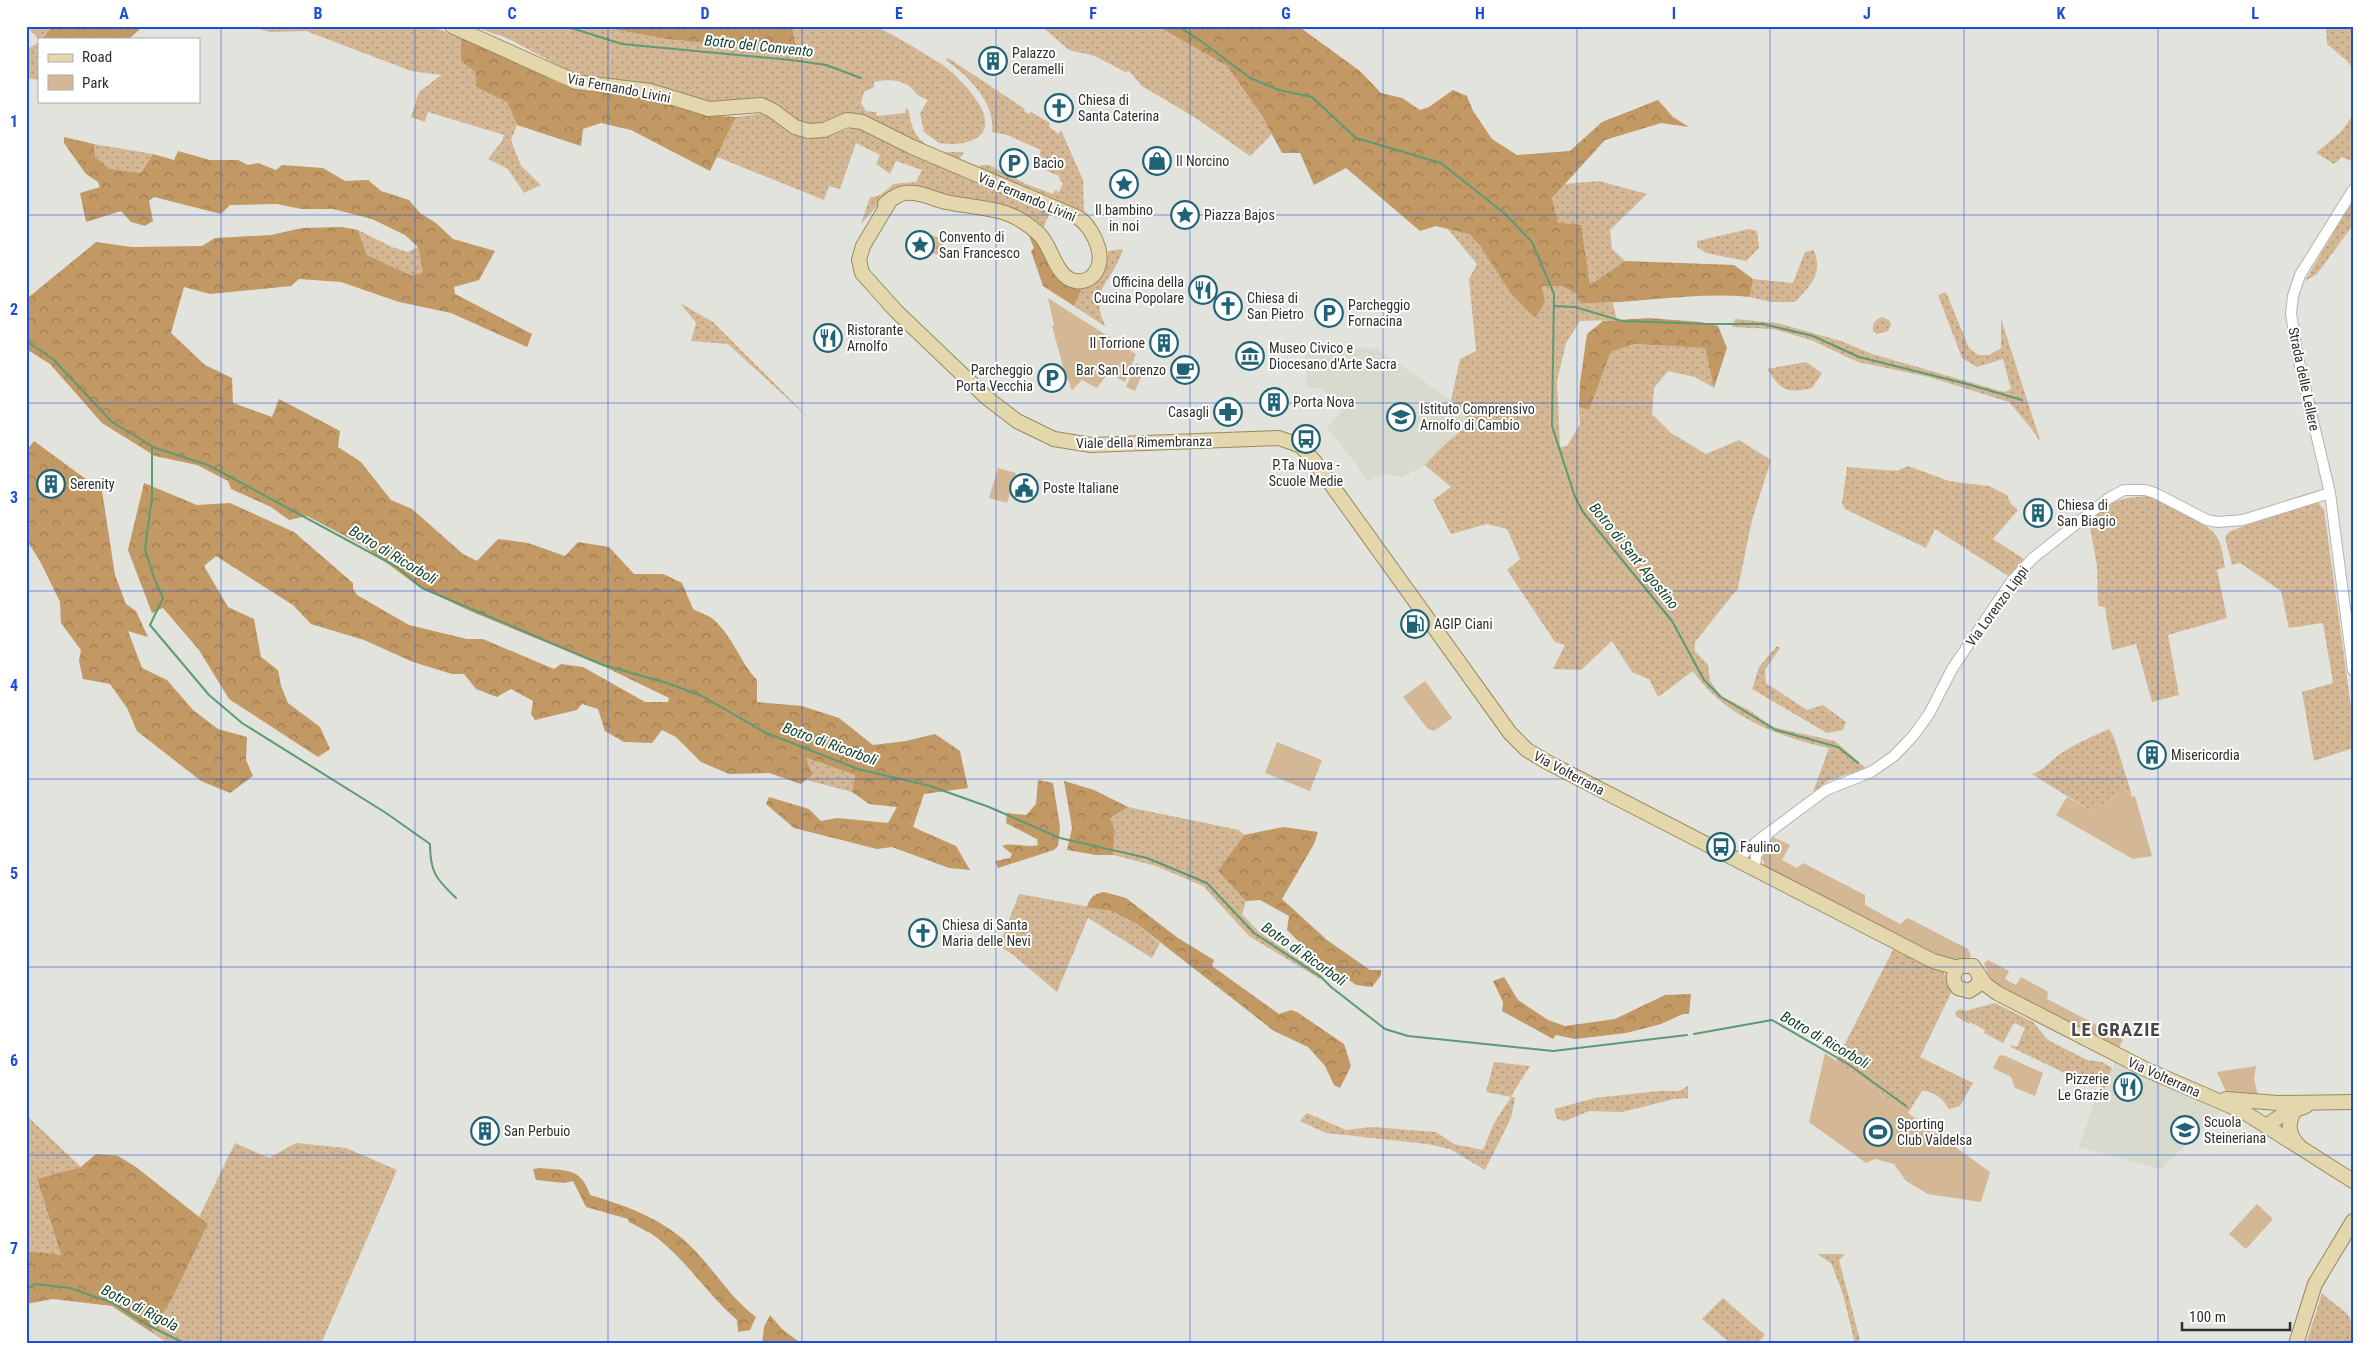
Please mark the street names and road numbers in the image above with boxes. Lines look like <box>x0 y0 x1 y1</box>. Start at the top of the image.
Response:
street label: Via Fernando Livini <box>566 70 672 106</box>
street label: Via Fernando Livini <box>976 169 1078 225</box>
street label: Strada delle Lellere <box>2285 326 2323 433</box>
street label: Viale della Rimembranza <box>1076 433 1212 451</box>
street label: Via Lorenzo Lippi <box>1963 563 2031 649</box>
street label: Via Volterrana <box>1531 748 1607 798</box>
street label: Via Volterrana <box>2125 1054 2203 1100</box>

